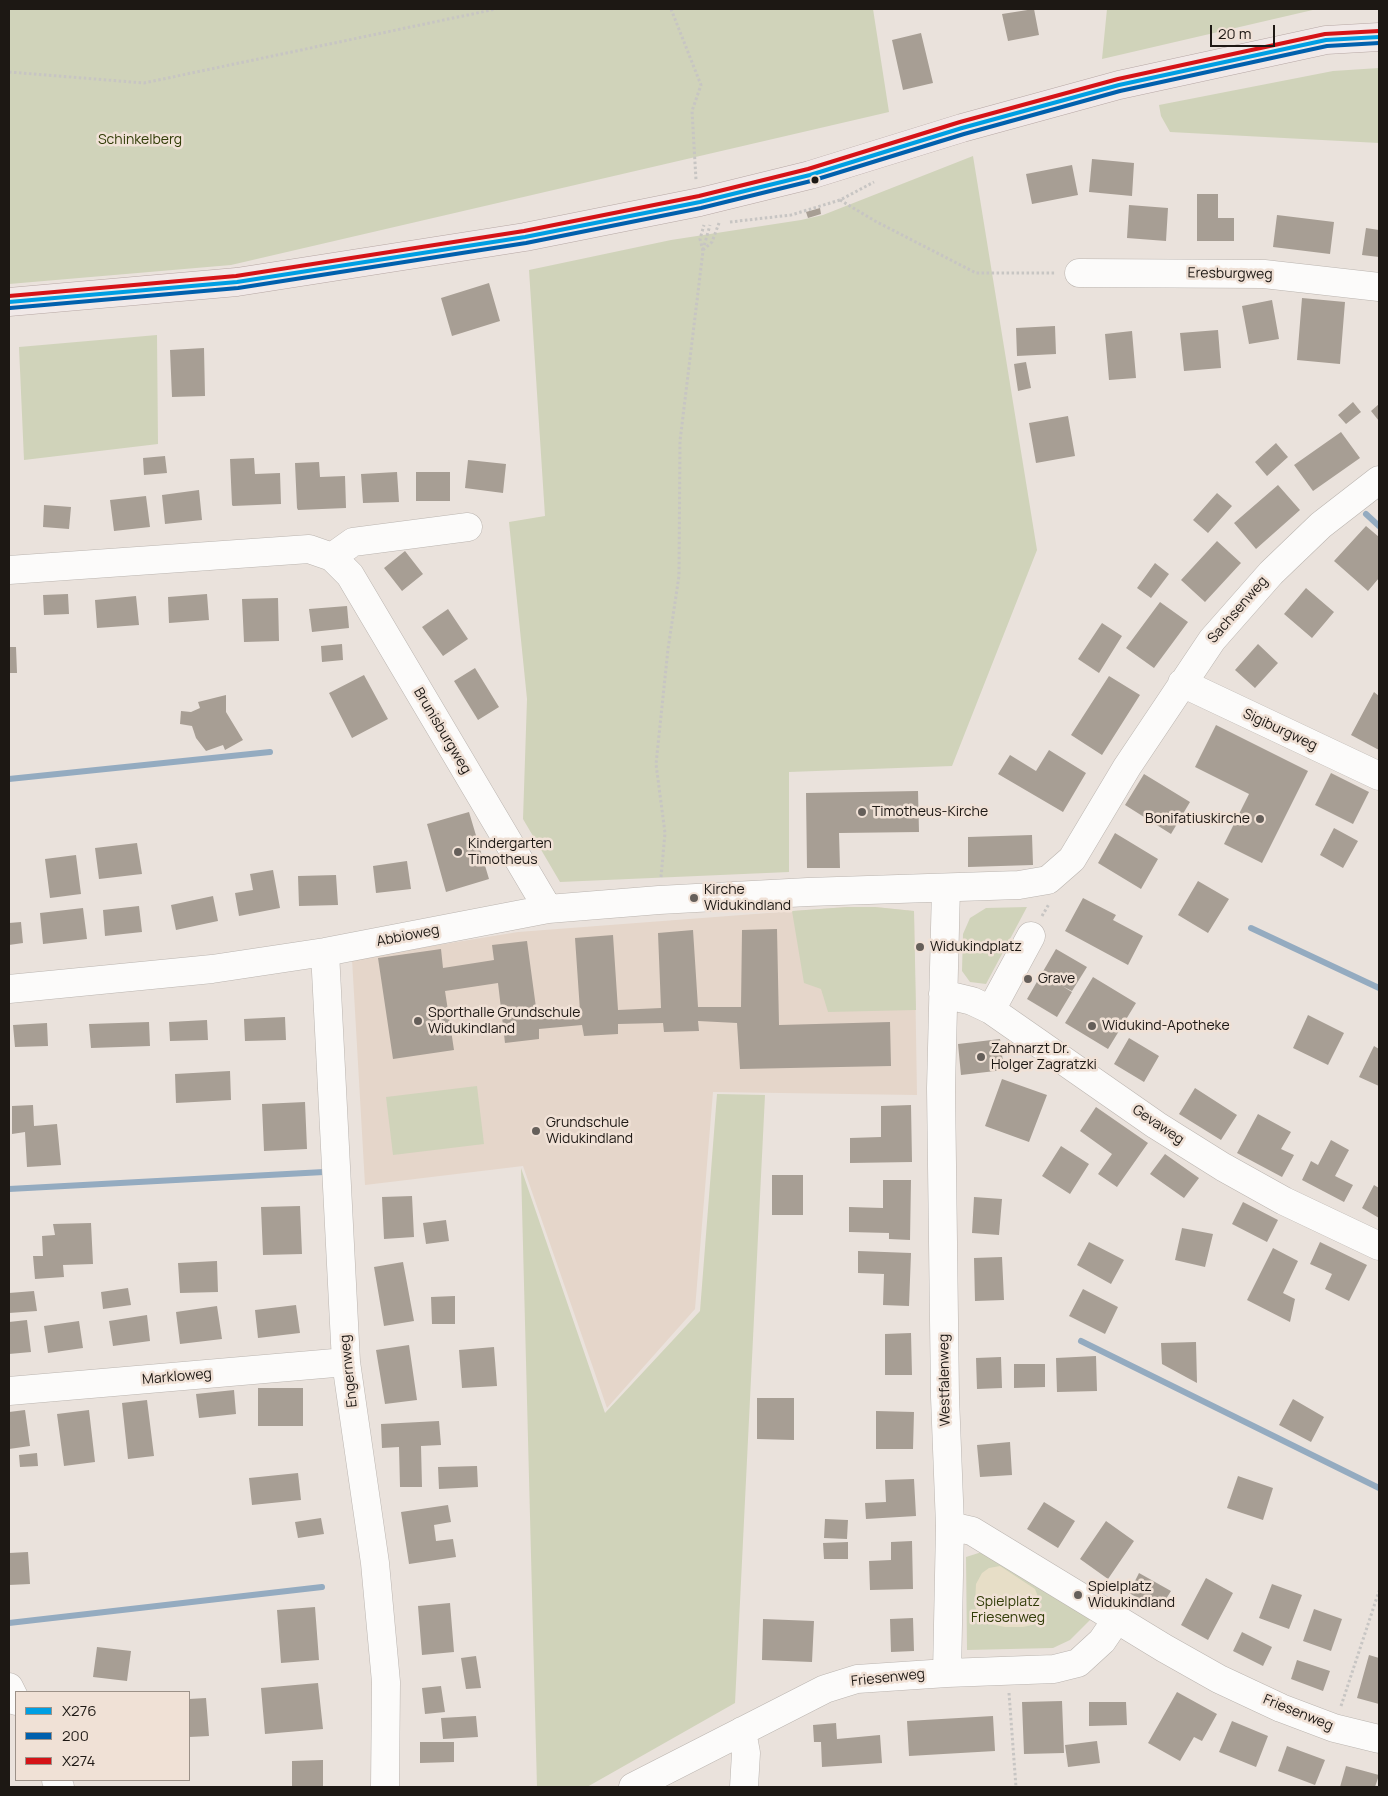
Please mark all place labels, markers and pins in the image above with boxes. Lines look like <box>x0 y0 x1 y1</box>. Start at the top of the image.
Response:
unlabelled marker <box>810 175 820 185</box>
place label: Timotheus-Kirche <box>872 804 988 820</box>
marker: Timotheus-Kirche <box>856 806 868 818</box>
place label: Bonifatiuskirche <box>1145 811 1250 827</box>
marker: Bonifatiuskirche <box>1254 813 1266 825</box>
place label: Kindergarten Timotheus <box>468 836 552 869</box>
marker: Kindergarten Timotheus <box>452 846 464 858</box>
place label: Kirche Widukindland <box>704 882 791 914</box>
marker: Kirche Widukindland <box>688 892 700 904</box>
place label: Widukindplatz <box>930 939 1022 955</box>
marker: Widukindplatz <box>914 941 926 953</box>
place label: Grave <box>1038 971 1075 987</box>
marker: Grave <box>1022 973 1034 985</box>
place label: Sporthalle Grundschule Widukindland <box>428 1005 580 1038</box>
marker: Sporthalle Grundschule Widukindland <box>412 1015 424 1027</box>
place label: Widukind-Apotheke <box>1102 1018 1230 1034</box>
marker: Widukind-Apotheke <box>1086 1020 1098 1032</box>
place label: Zahnarzt Dr. Holger Zagratzki <box>991 1041 1097 1074</box>
marker: Zahnarzt Dr. Holger Zagratzki <box>975 1051 987 1063</box>
place label: Grundschule Widukindland <box>546 1115 633 1148</box>
marker: Grundschule Widukindland <box>530 1125 542 1137</box>
place label: Spielplatz Widukindland <box>1088 1579 1175 1611</box>
marker: Spielplatz Widukindland <box>1072 1589 1084 1601</box>

